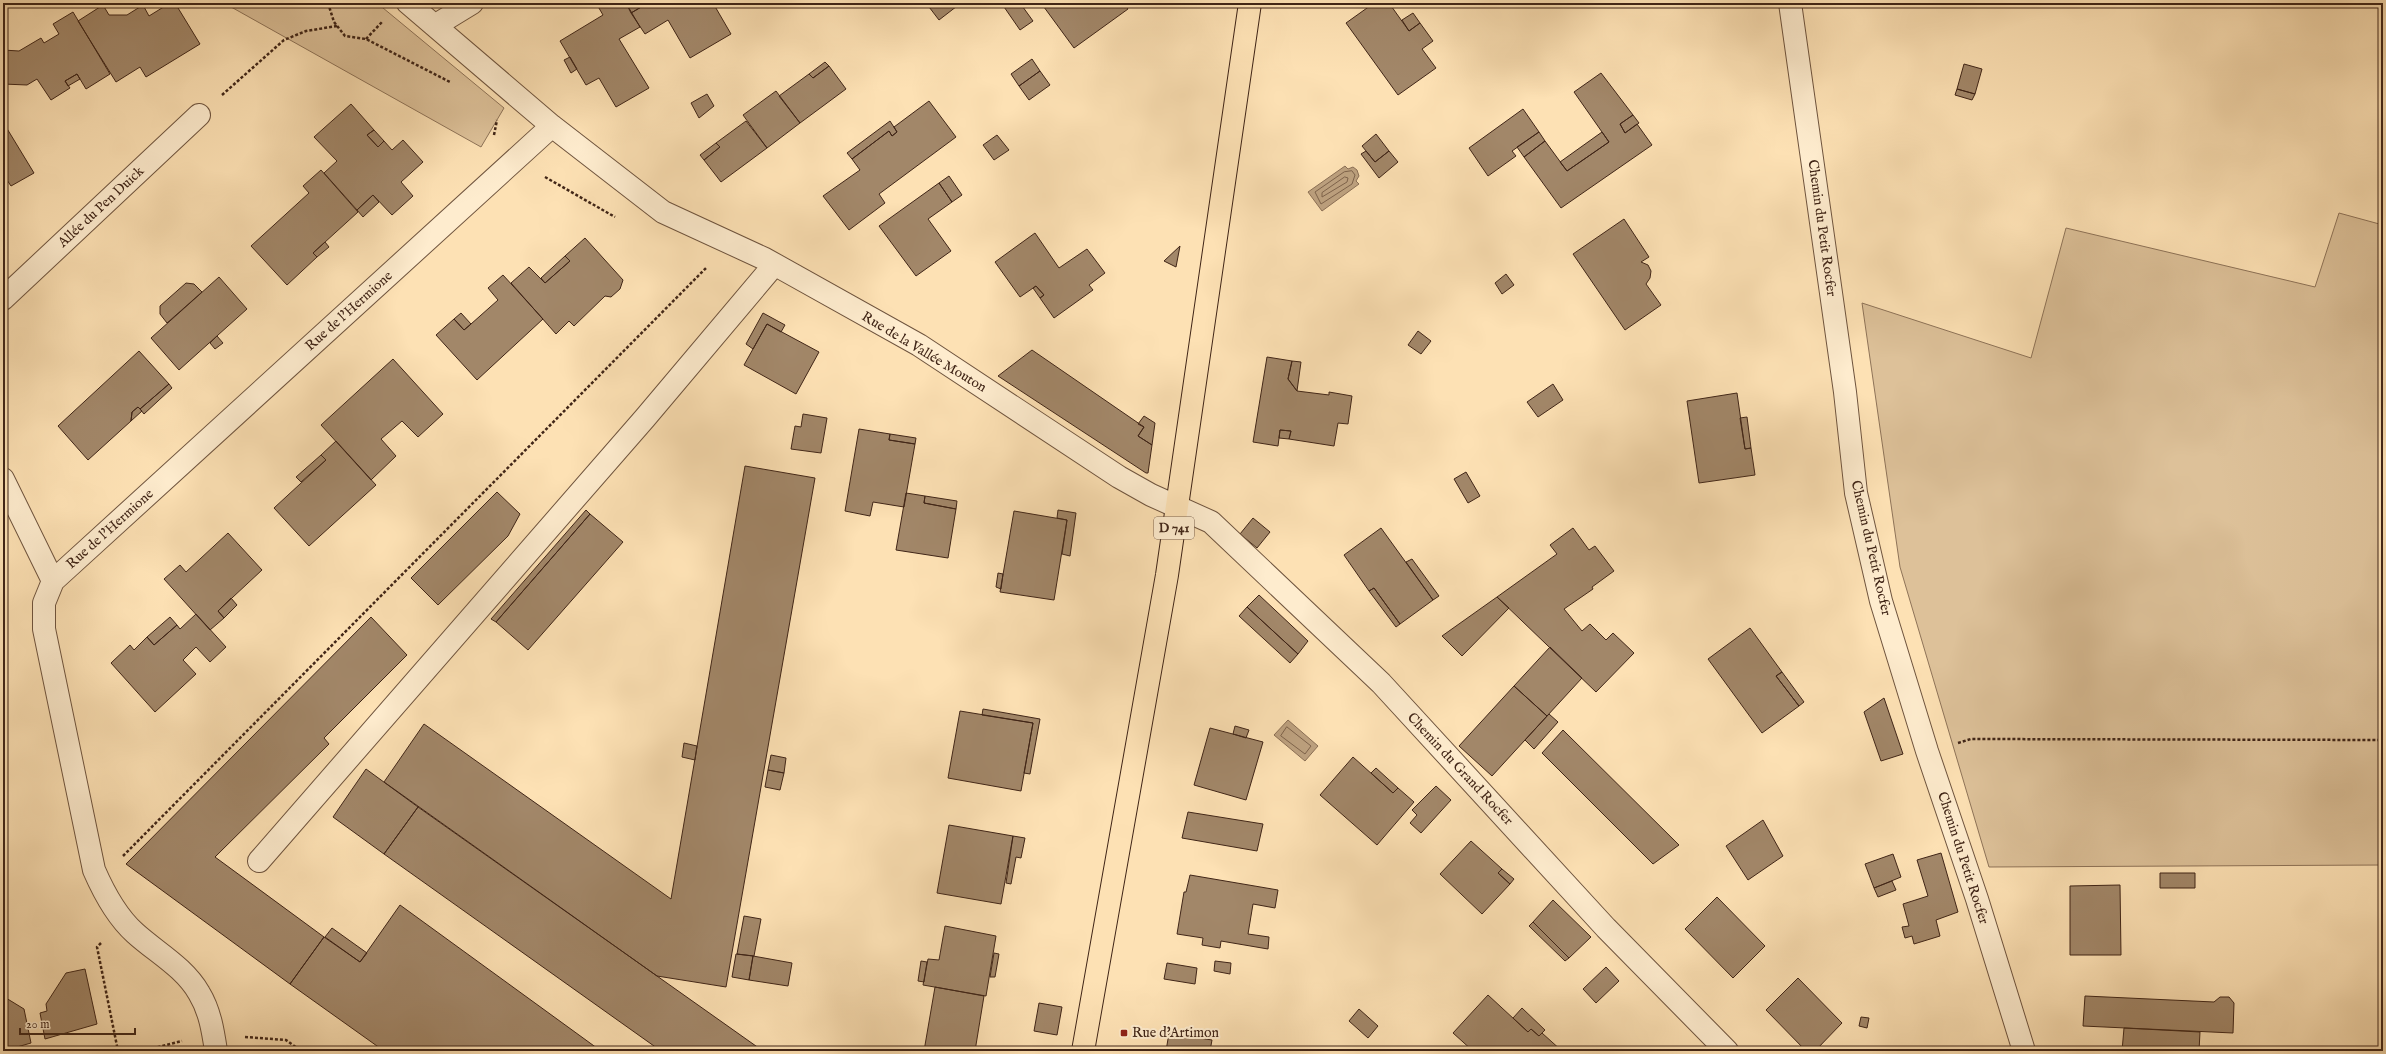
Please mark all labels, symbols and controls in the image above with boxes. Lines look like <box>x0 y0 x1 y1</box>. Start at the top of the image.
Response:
street label: Chemin du Petit Rocfer <box>1803 158 1841 298</box>
street label: Allée du Pen Duick <box>53 162 148 252</box>
street label: Rue de l'Hermione <box>302 267 397 355</box>
street label: Rue de la Vallée Mouton <box>858 308 990 397</box>
street label: Chemin du Petit Rocfer <box>1847 479 1895 617</box>
street label: Rue de l'Hermione <box>63 485 158 573</box>
road number: D 741 <box>1154 517 1194 539</box>
street label: Chemin du Grand Rocfer <box>1403 709 1517 829</box>
street label: Chemin du Petit Rocfer <box>1933 790 1993 926</box>
scale bar <box>20 1010 135 1036</box>
text: 20 m <box>26 1017 49 1032</box>
place label: Rue d'Artimon <box>1132 1024 1219 1042</box>
marker: Rue d'Artimon <box>1119 1028 1129 1038</box>

